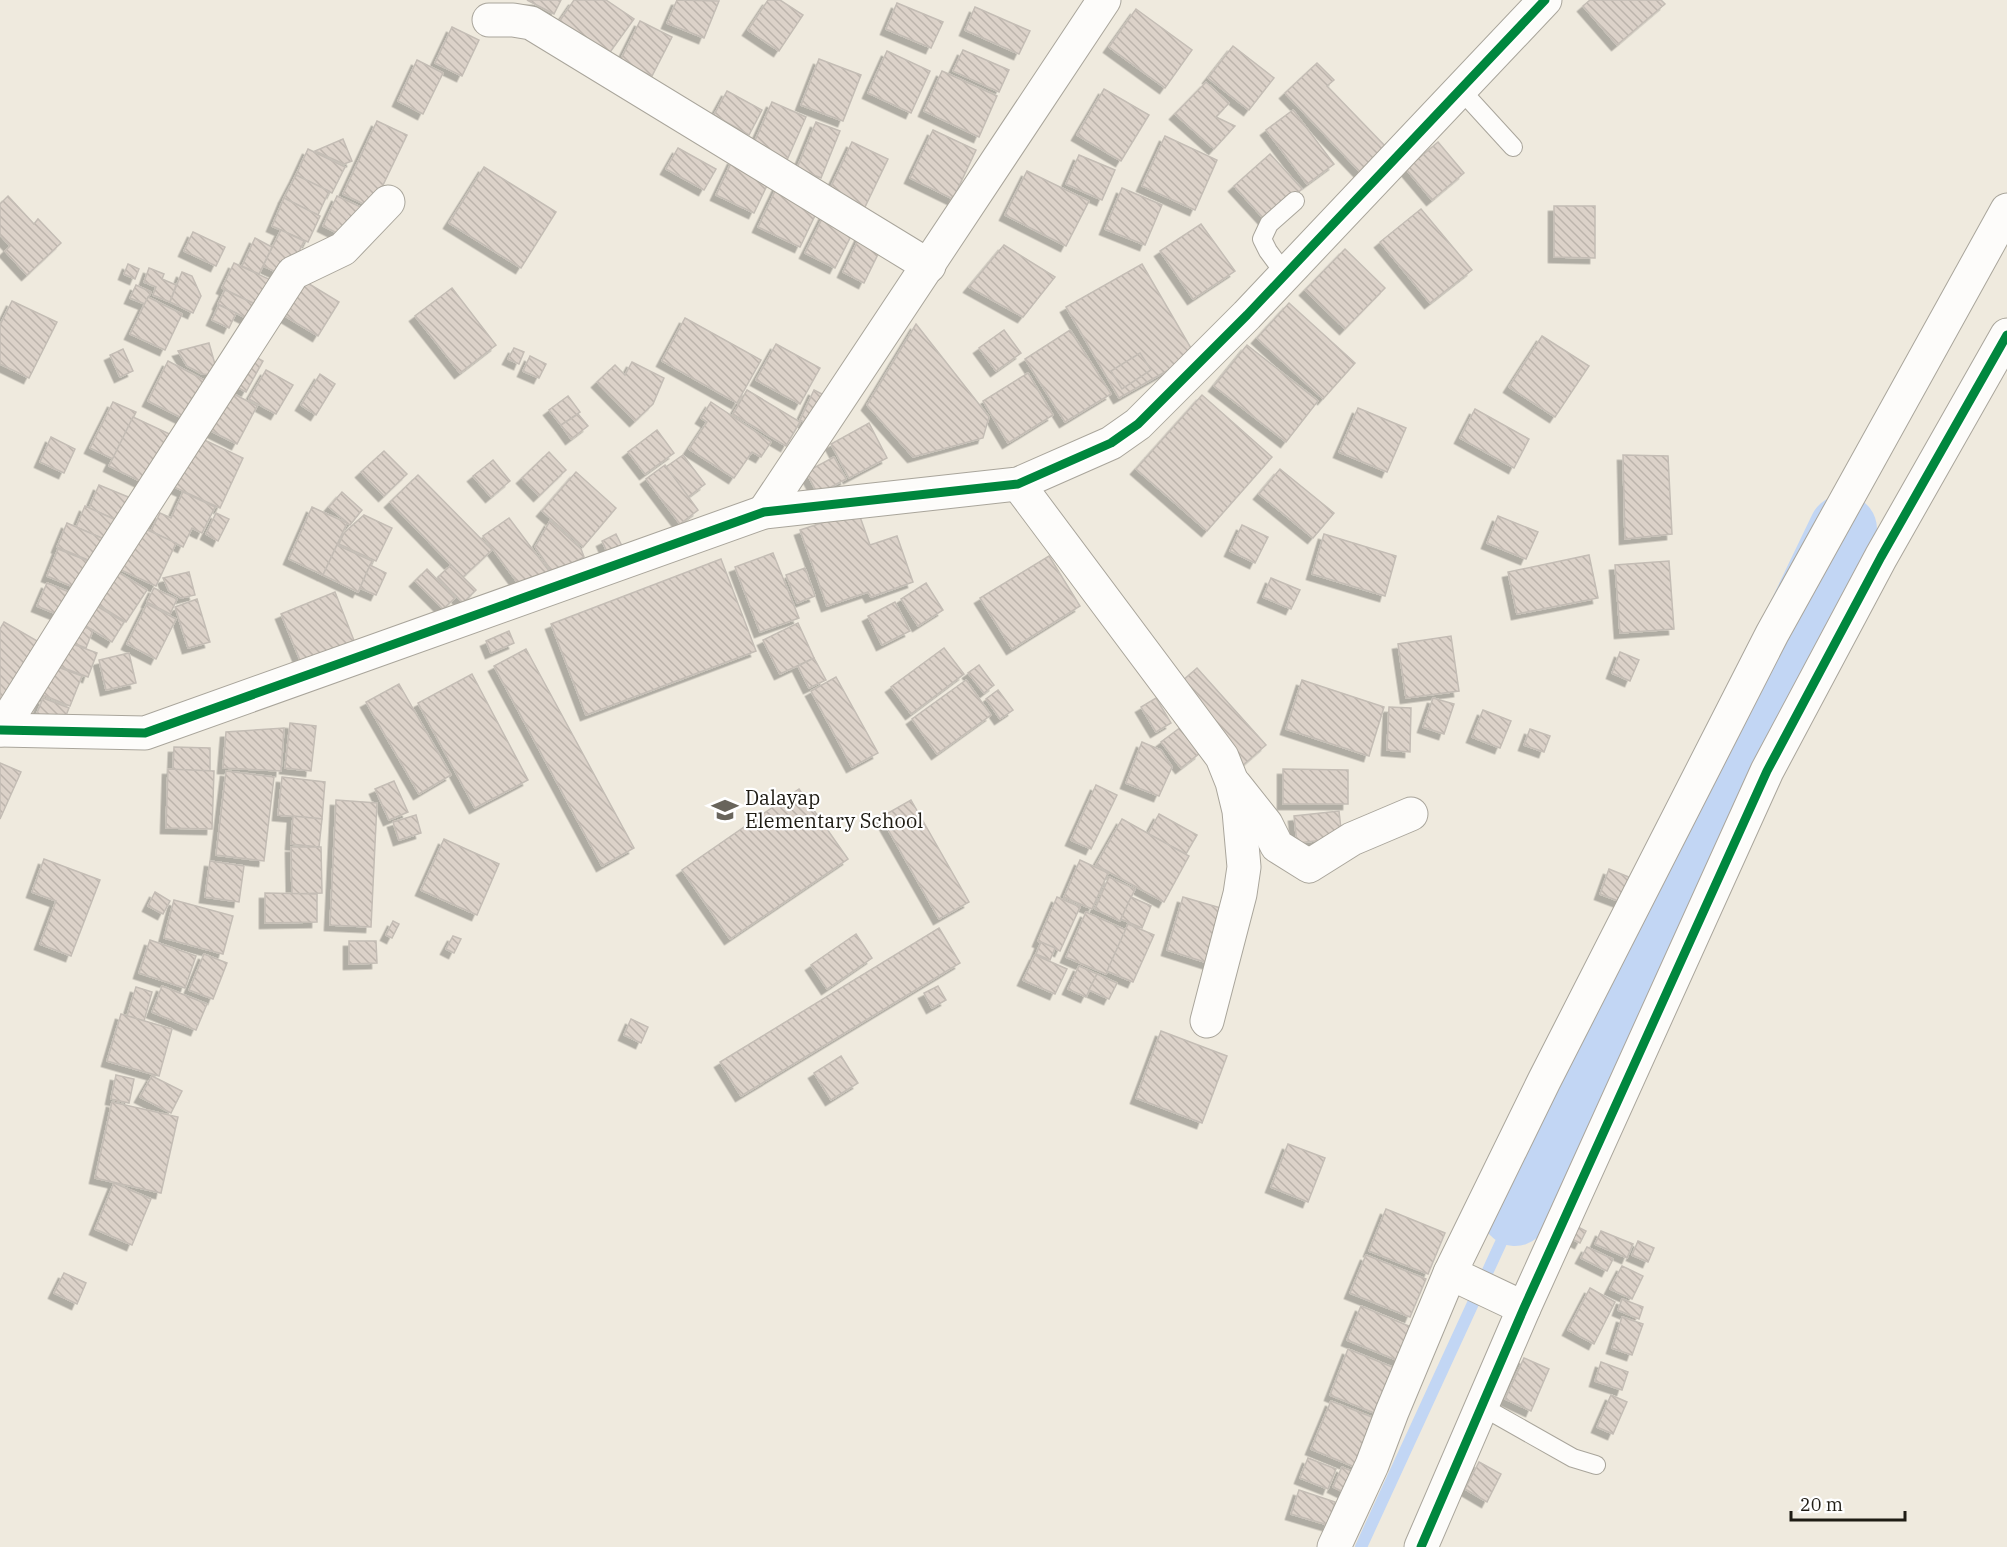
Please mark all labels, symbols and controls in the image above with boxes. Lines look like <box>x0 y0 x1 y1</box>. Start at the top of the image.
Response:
place label: Dalayap Elementary School <box>745 784 923 834</box>
school or university icon: Dalayap Elementary School <box>710 795 740 825</box>
scale bar <box>1791 1484 1905 1522</box>
text: 20 m <box>1800 1493 1843 1516</box>

